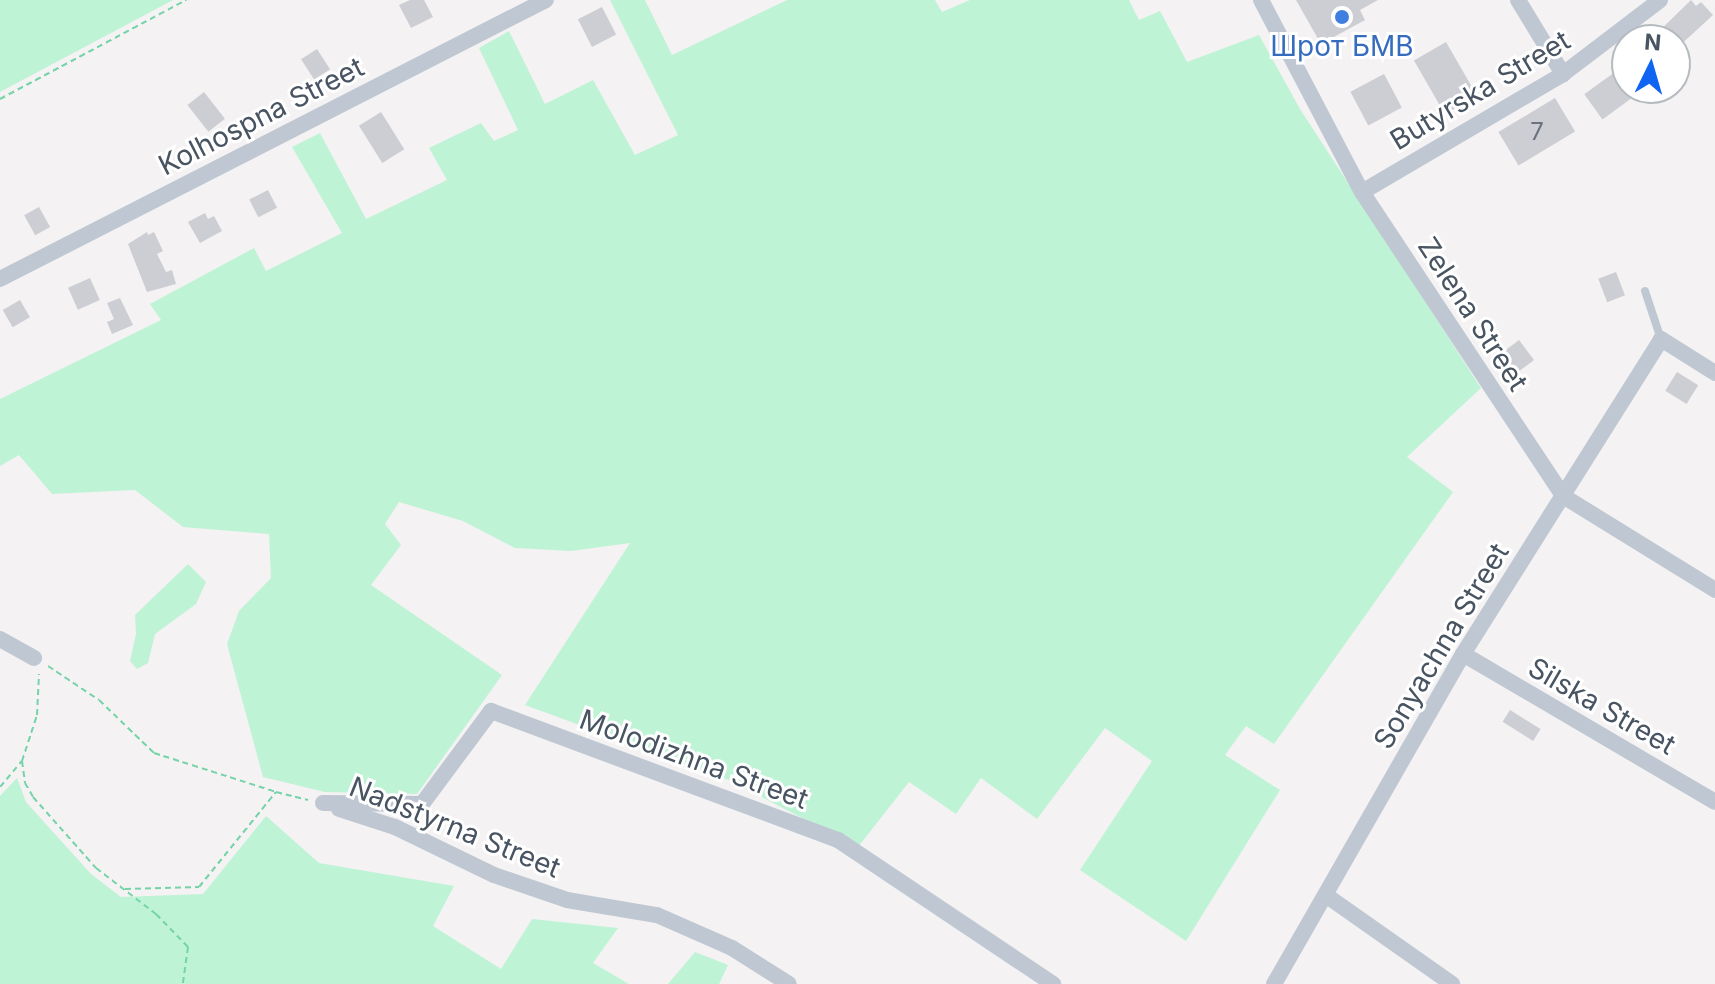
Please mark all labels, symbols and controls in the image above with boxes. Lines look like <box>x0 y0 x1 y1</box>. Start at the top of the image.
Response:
marker: Шрот БМВ <box>1333 8 1351 26</box>
street label: Butyrska Street <box>1384 23 1576 157</box>
north arrow <box>1611 24 1691 104</box>
text: N <box>1643 28 1662 56</box>
place label: Шрот БМВ <box>1270 29 1414 63</box>
street label: Kolhospna Street <box>153 50 369 182</box>
house number: 7 <box>1530 118 1544 146</box>
street label: Zelena Street <box>1411 231 1535 397</box>
street label: Sonyachna Street <box>1366 537 1516 755</box>
street label: Silska Street <box>1522 650 1682 762</box>
street label: Molodizhna Street <box>575 702 813 816</box>
street label: Nadstyrna Street <box>345 769 565 885</box>

